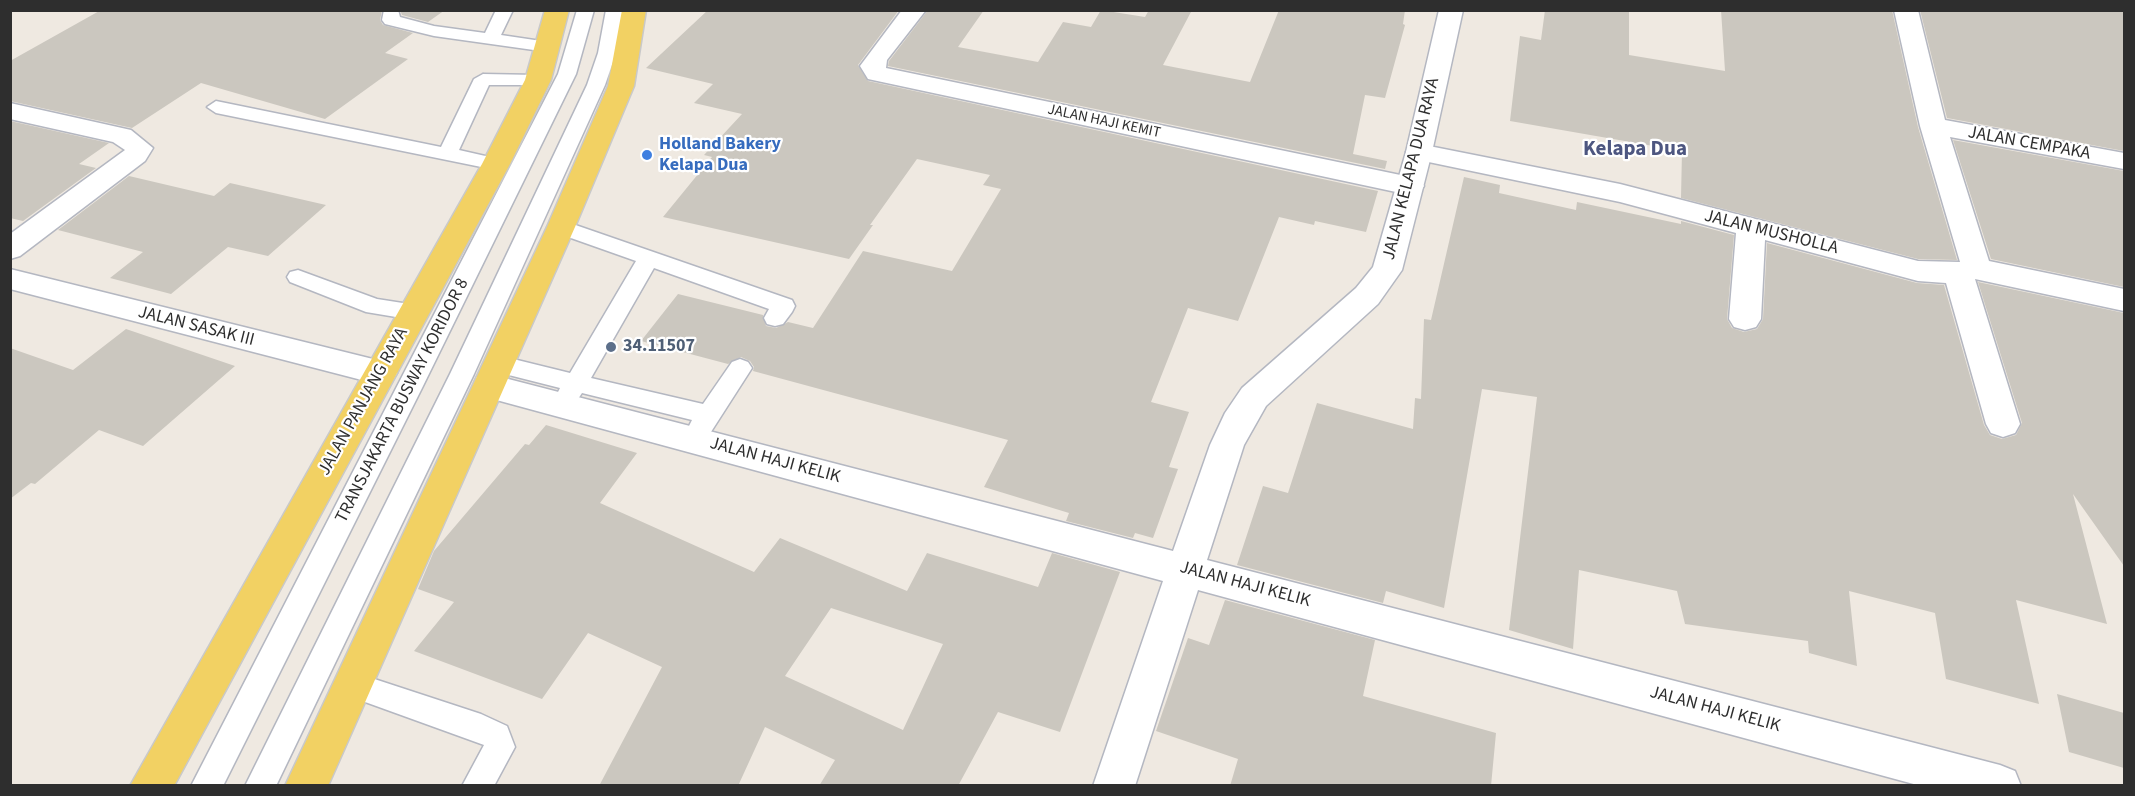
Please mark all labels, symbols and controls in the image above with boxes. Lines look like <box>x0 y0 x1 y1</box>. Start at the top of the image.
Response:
street label: JALAN KELAPA DUA RAYA <box>1379 76 1445 262</box>
street label: JALAN HAJI KEMIT <box>1046 101 1162 143</box>
street label: JALAN CEMPAKA <box>1966 123 2092 165</box>
place label: Holland Bakery Kelapa Dua <box>659 134 781 176</box>
district label: Kelapa Dua <box>1583 137 1687 163</box>
marker: Holland Bakery Kelapa Dua <box>640 148 654 162</box>
street label: JALAN MUSHOLLA <box>1702 206 1840 260</box>
street label: TRANSJAKARTA BUSWAY KORIDOR 8 <box>332 275 474 527</box>
street label: JALAN SASAK III <box>136 302 256 352</box>
street label: JALAN PANJANG RAYA <box>314 324 414 480</box>
place label: 34.11507 <box>623 336 695 358</box>
marker: 34.11507 <box>604 340 618 354</box>
street label: JALAN HAJI KELIK <box>707 433 843 489</box>
street label: JALAN HAJI KELIK <box>1177 557 1313 613</box>
street label: JALAN HAJI KELIK <box>1647 682 1783 738</box>

